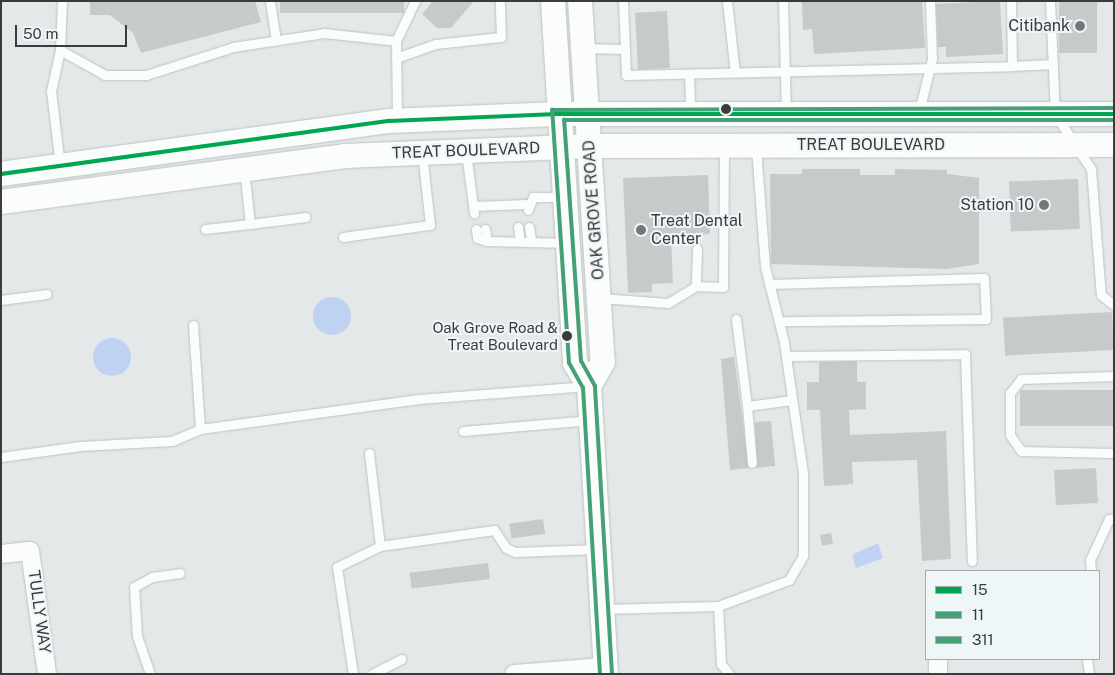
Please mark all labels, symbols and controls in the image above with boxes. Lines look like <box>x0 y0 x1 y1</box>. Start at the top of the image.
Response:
scale bar <box>18 15 130 47</box>
place label: Citibank <box>1008 16 1070 36</box>
marker: Citibank <box>1074 20 1086 32</box>
text: 50 m <box>23 25 58 42</box>
unlabelled marker <box>721 104 731 114</box>
street label: TREAT BOULEVARD <box>797 135 945 155</box>
street label: TREAT BOULEVARD <box>392 139 540 163</box>
street label: OAK GROVE ROAD <box>580 139 608 281</box>
place label: Station 10 <box>960 195 1034 215</box>
marker: Station 10 <box>1038 199 1050 211</box>
place label: Treat Dental Center <box>651 211 743 249</box>
marker: Treat Dental Center <box>635 224 647 236</box>
place label: Oak Grove Road & Treat Boulevard <box>432 318 558 353</box>
marker: Oak Grove Road & Treat Boulevard <box>562 331 572 341</box>
street label: TULLY WAY <box>24 569 54 655</box>
legend <box>925 570 1100 660</box>
text: 15 <box>972 581 988 598</box>
text: 11 <box>972 606 984 623</box>
text: 311 <box>972 631 994 648</box>

